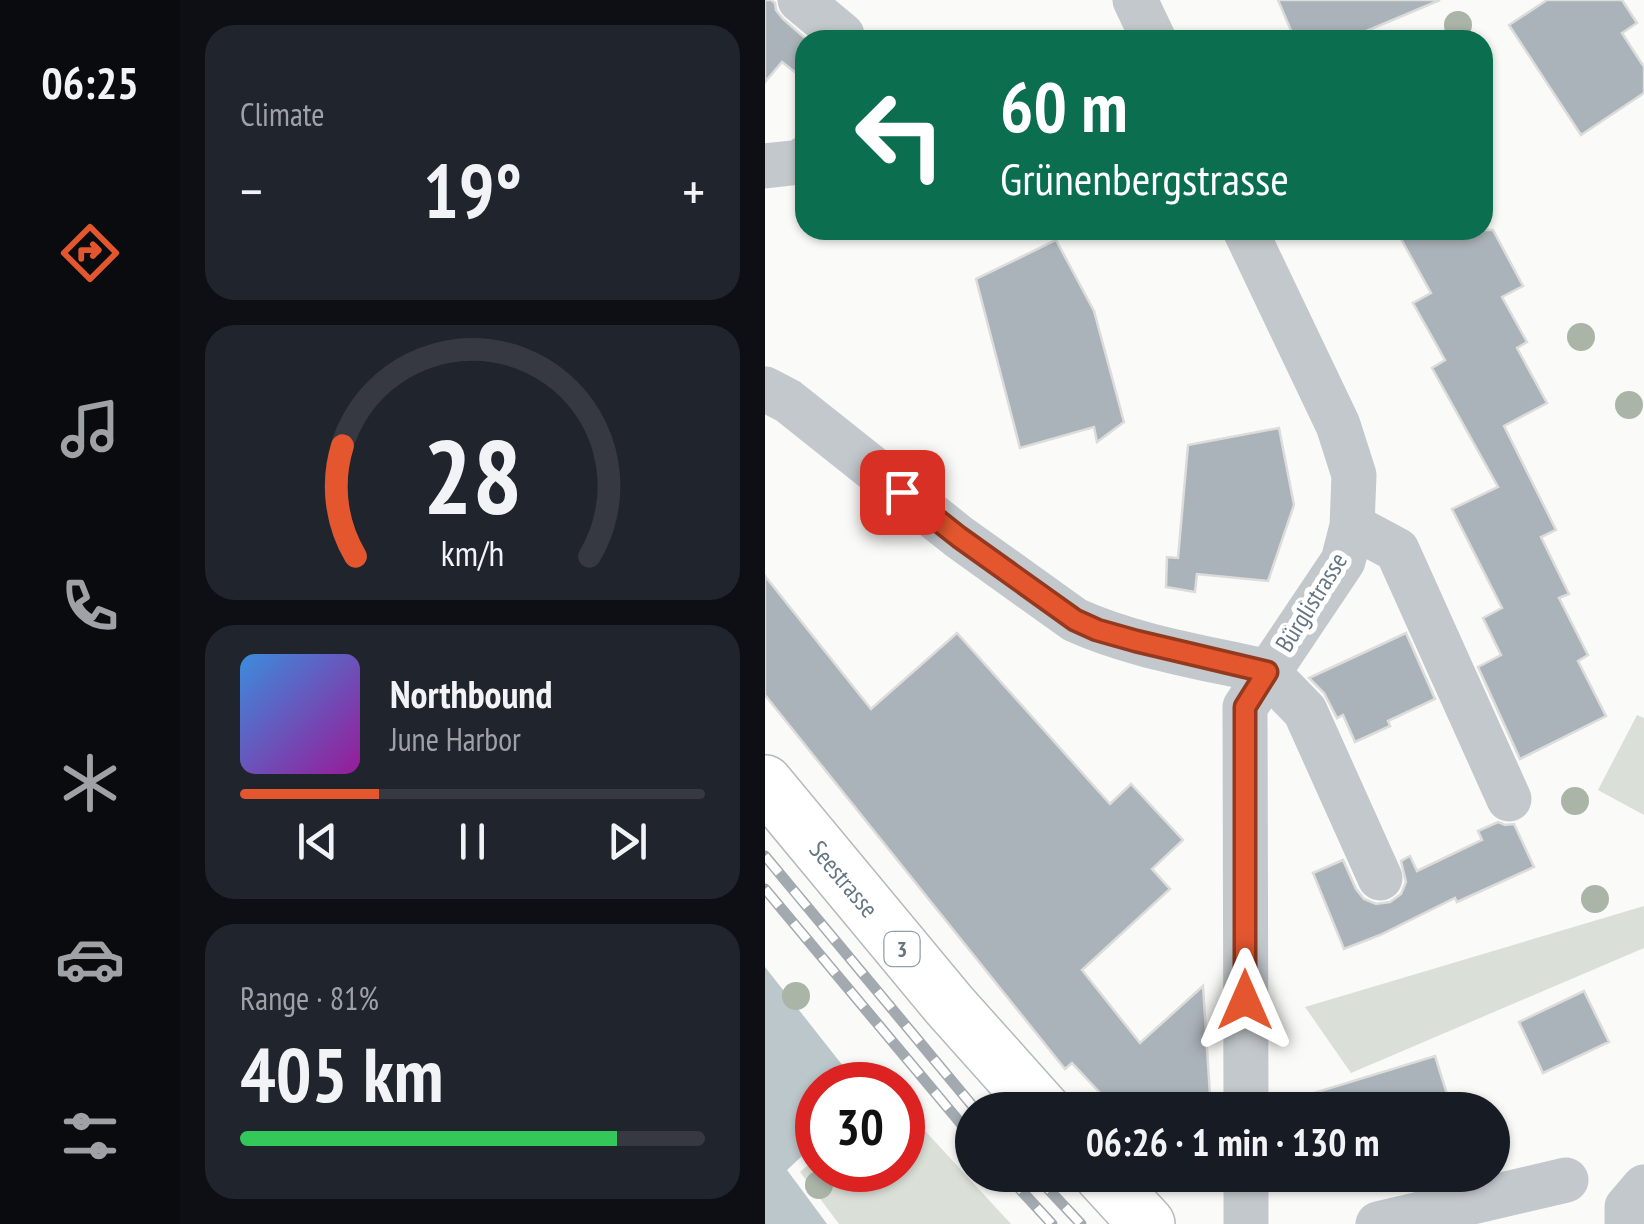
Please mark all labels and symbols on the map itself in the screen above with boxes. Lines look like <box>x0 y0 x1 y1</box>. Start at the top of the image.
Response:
pin <box>860 450 945 535</box>
street label: Bürglistrasse <box>1268 546 1354 658</box>
street label: Seestrasse <box>803 834 885 924</box>
road number: 3 <box>885 932 919 966</box>
position arrow <box>1193 948 1297 1052</box>
speed limit sign: 30 <box>795 1062 925 1192</box>

